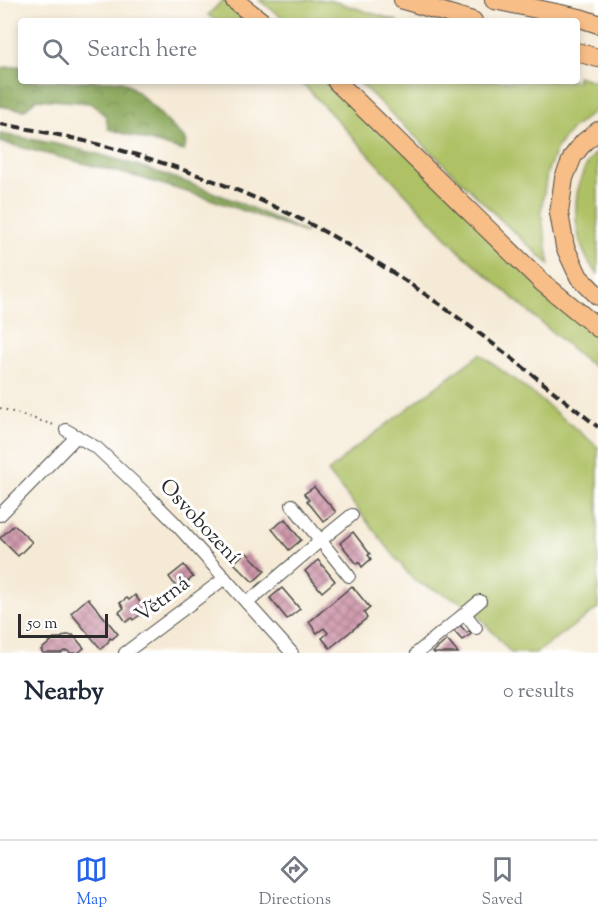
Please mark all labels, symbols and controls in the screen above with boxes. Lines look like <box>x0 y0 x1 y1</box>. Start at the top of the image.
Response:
search box <box>18 18 580 84</box>
icon: search <box>39 35 72 68</box>
text: Search here <box>87 35 197 67</box>
street label: Osvobození <box>152 473 246 571</box>
street label: Větrná <box>129 569 197 631</box>
scale bar <box>18 611 108 638</box>
text: 50 m <box>27 613 58 636</box>
text: Nearby <box>24 674 104 711</box>
text: 0 results <box>503 678 574 707</box>
tab: Map <box>75 853 108 912</box>
tab: Directions <box>259 853 331 912</box>
tab: Saved <box>482 853 523 912</box>

